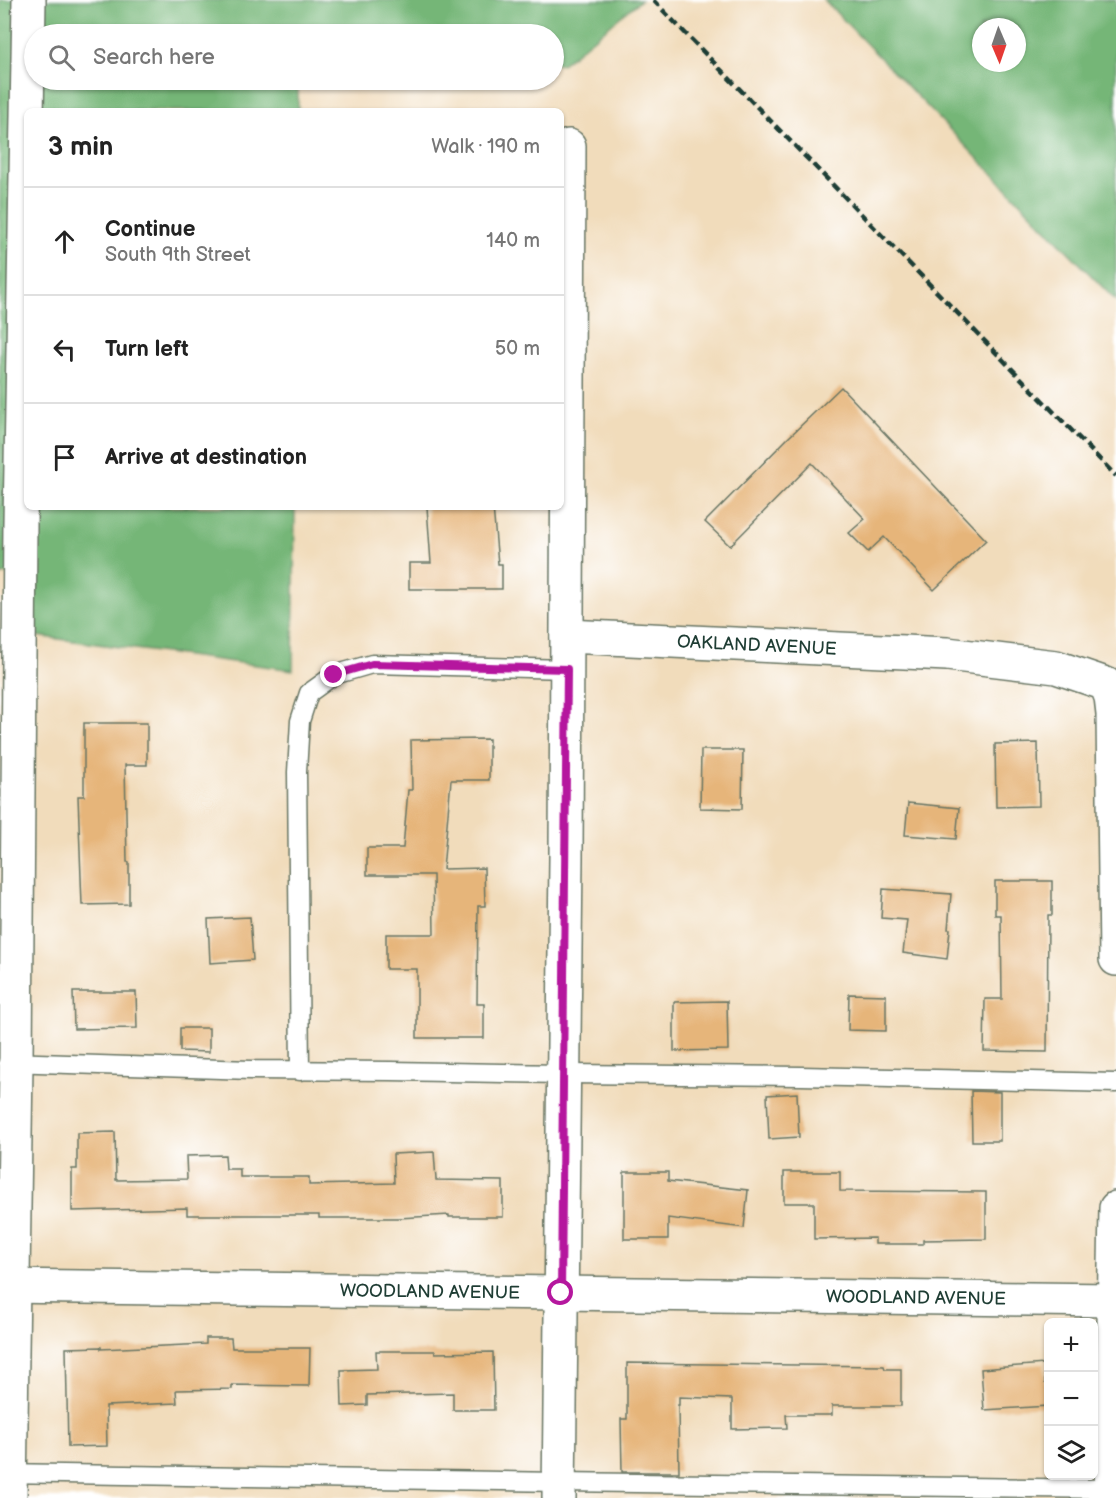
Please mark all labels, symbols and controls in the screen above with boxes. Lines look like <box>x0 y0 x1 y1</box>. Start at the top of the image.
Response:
north arrow <box>972 18 1026 72</box>
search box <box>24 24 564 90</box>
icon: search <box>45 41 78 74</box>
text: Search here <box>93 44 215 71</box>
text: 3 min <box>48 132 113 163</box>
text: Walk · 190 m <box>431 135 540 159</box>
text: Continue <box>105 216 195 243</box>
icon: ahead <box>48 225 81 258</box>
text: 140 m <box>486 229 540 253</box>
text: South 9th Street <box>105 243 251 267</box>
icon: left <box>48 333 81 366</box>
text: Turn left <box>105 336 189 363</box>
text: 50 m <box>495 337 540 361</box>
icon: arrive <box>48 441 81 474</box>
text: Arrive at destination <box>105 444 307 471</box>
street label: OAKLAND AVENUE <box>676 631 837 660</box>
route end <box>320 661 346 687</box>
route start <box>547 1279 573 1305</box>
street label: WOODLAND AVENUE <box>340 1280 520 1304</box>
street label: WOODLAND AVENUE <box>826 1286 1006 1310</box>
map controls <box>1044 1318 1098 1480</box>
button: + <box>1044 1318 1098 1372</box>
button: − <box>1044 1372 1098 1426</box>
button: layers <box>1044 1426 1098 1480</box>

